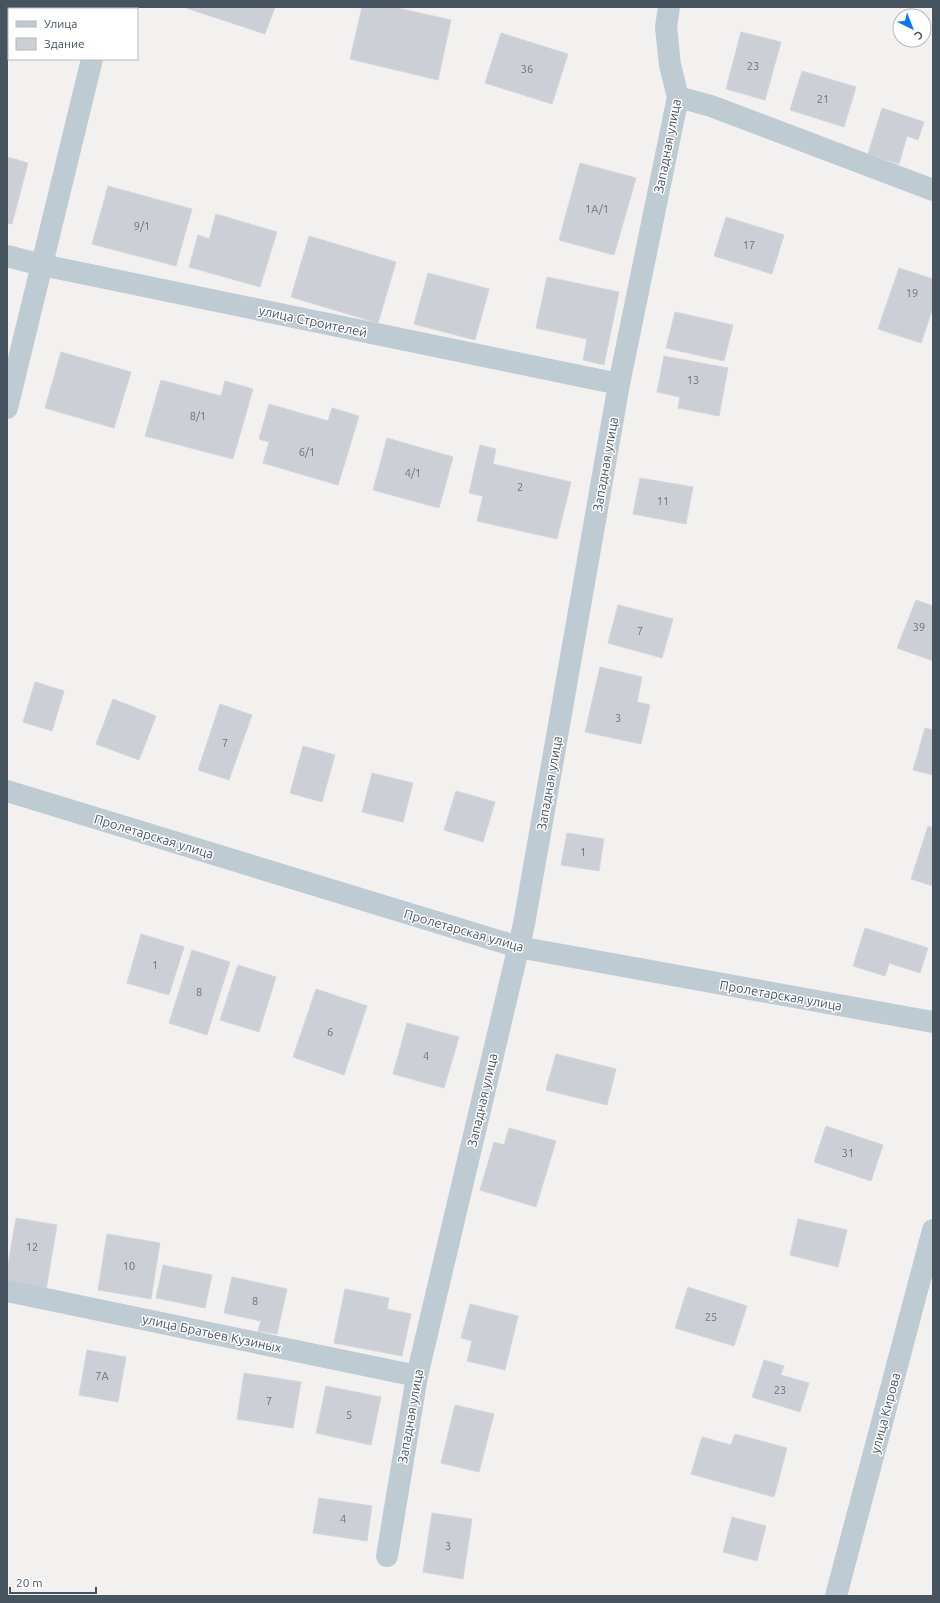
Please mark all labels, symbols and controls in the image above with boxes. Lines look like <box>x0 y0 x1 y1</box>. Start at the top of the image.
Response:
legend <box>8 8 138 60</box>
north arrow <box>892 8 932 48</box>
text: Улица <box>44 17 77 30</box>
text: С <box>912 29 925 42</box>
text: Здание <box>44 37 85 50</box>
house number: 23 <box>747 60 759 72</box>
house number: 36 <box>521 63 533 75</box>
house number: 21 <box>817 93 829 105</box>
street label: Западная улица <box>651 98 683 194</box>
house number: 1А/1 <box>585 203 609 215</box>
house number: 9/1 <box>134 220 150 232</box>
house number: 17 <box>743 239 755 251</box>
house number: 19 <box>906 287 918 299</box>
street label: улица Строителей <box>258 303 368 339</box>
house number: 13 <box>687 374 699 386</box>
house number: 8/1 <box>190 410 206 422</box>
street label: Западная улица <box>590 416 620 512</box>
house number: 6/1 <box>299 446 315 458</box>
house number: 4/1 <box>405 467 421 479</box>
house number: 2 <box>517 481 523 493</box>
house number: 11 <box>657 495 669 507</box>
house number: 39 <box>913 621 925 633</box>
house number: 7 <box>637 625 643 637</box>
house number: 3 <box>615 712 621 724</box>
street label: Западная улица <box>534 735 564 831</box>
house number: 7 <box>222 737 228 749</box>
street label: Пролетарская улица <box>93 811 215 861</box>
house number: 1 <box>580 846 586 858</box>
street label: Пролетарская улица <box>402 906 526 954</box>
house number: 1 <box>152 959 158 971</box>
street label: Пролетарская улица <box>719 977 843 1013</box>
house number: 8 <box>196 986 202 998</box>
house number: 6 <box>327 1026 333 1038</box>
house number: 4 <box>423 1050 429 1062</box>
street label: Западная улица <box>464 1052 500 1148</box>
house number: 31 <box>842 1147 854 1159</box>
house number: 12 <box>26 1241 38 1253</box>
house number: 10 <box>123 1260 135 1272</box>
house number: 8 <box>252 1295 258 1307</box>
street label: улица Братьев Кузиных <box>141 1311 283 1355</box>
house number: 25 <box>705 1311 717 1323</box>
street label: Западная улица <box>395 1368 425 1464</box>
house number: 7А <box>95 1370 110 1382</box>
street label: улица Кирова <box>867 1371 903 1455</box>
house number: 23 <box>774 1384 786 1396</box>
house number: 7 <box>266 1395 272 1407</box>
house number: 5 <box>346 1409 352 1421</box>
house number: 4 <box>340 1513 346 1525</box>
house number: 3 <box>445 1540 451 1552</box>
scale bar <box>10 1569 96 1595</box>
text: 20 m <box>16 1576 43 1589</box>

